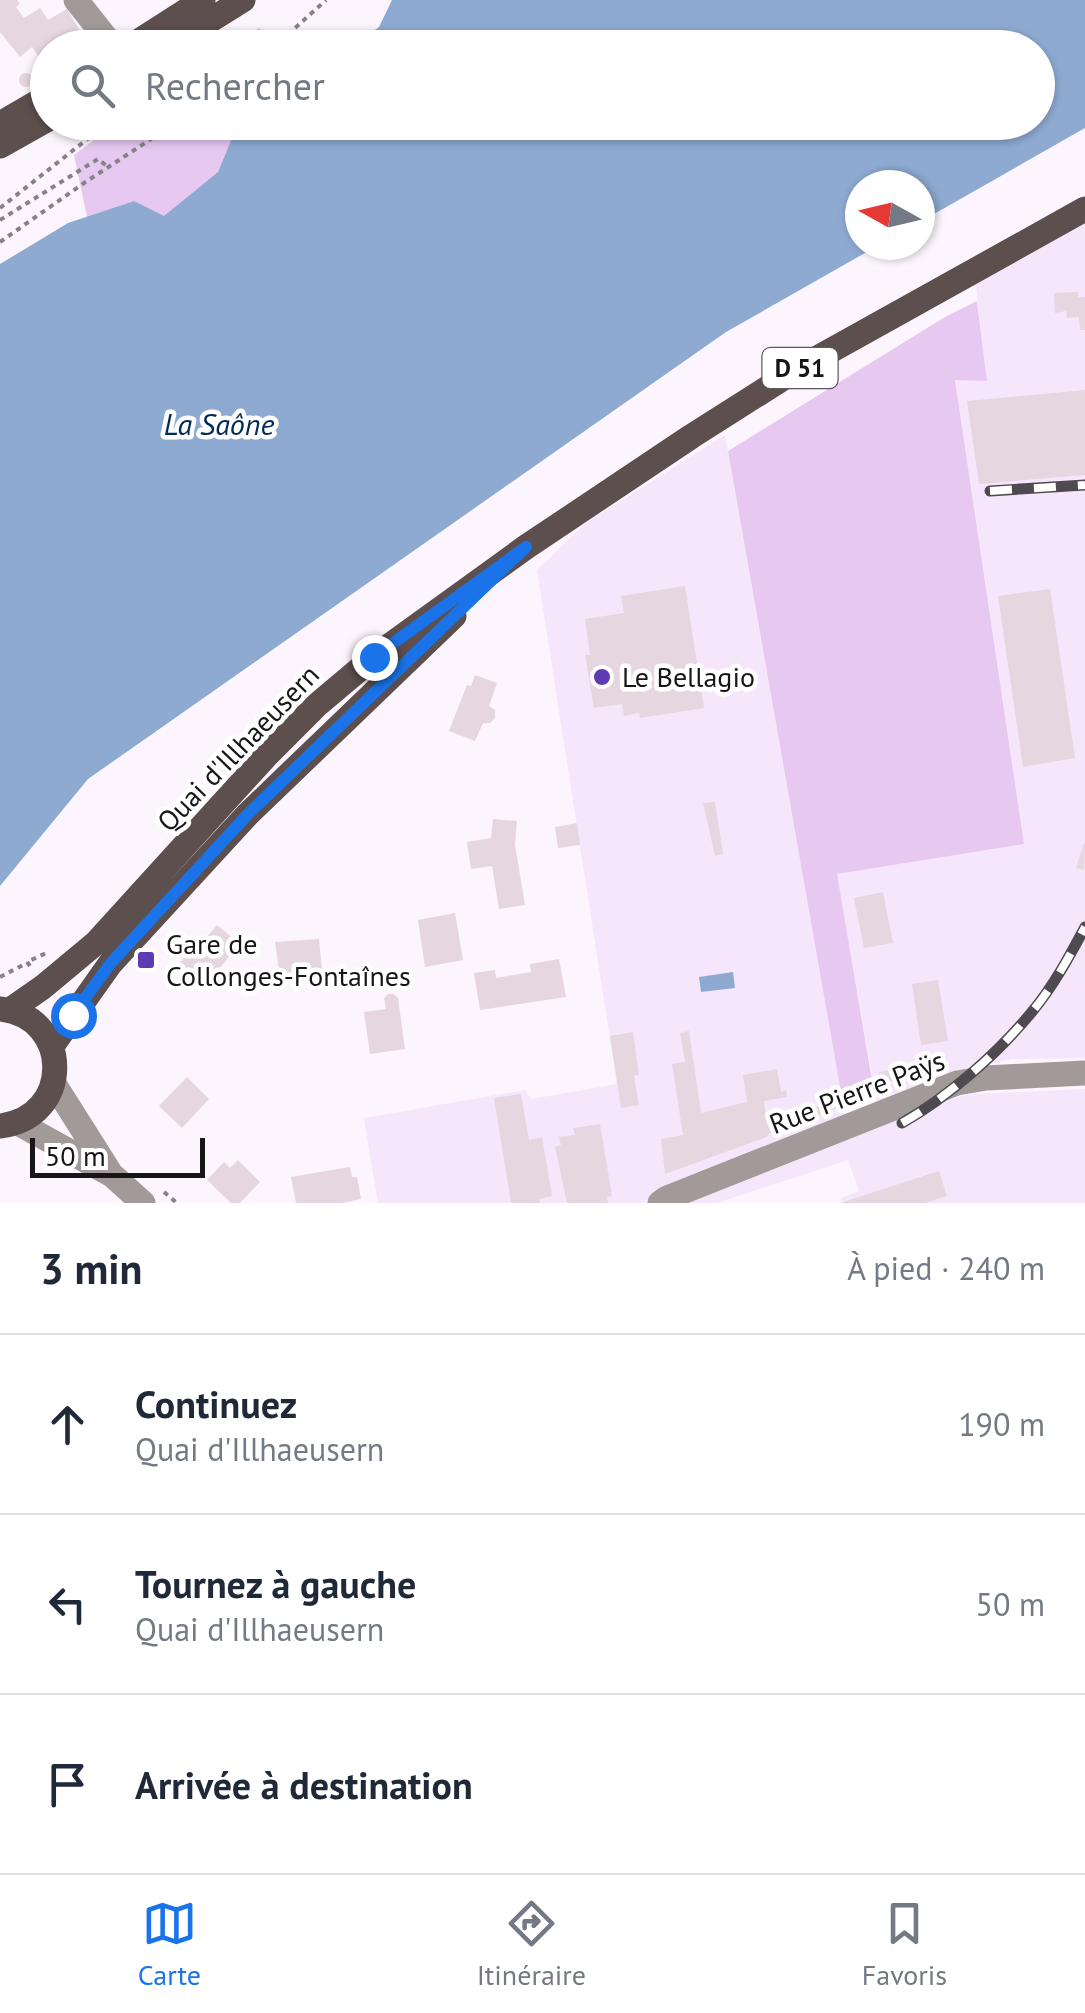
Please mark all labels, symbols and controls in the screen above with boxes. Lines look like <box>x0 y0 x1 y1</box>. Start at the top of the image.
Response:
search box <box>30 30 1055 140</box>
icon: search <box>65 58 120 113</box>
text: Rechercher <box>145 61 325 110</box>
north arrow <box>845 170 935 260</box>
road number: D 51 <box>762 348 838 388</box>
water label: La Saône <box>164 404 274 443</box>
route end <box>352 635 398 681</box>
street label: Quai d'Illhaeusern <box>149 656 327 839</box>
place label: Le Bellagio <box>622 658 755 695</box>
marker: Le Bellagio <box>591 666 613 688</box>
place label: Gare de Collonges-Fontaînes <box>166 925 411 994</box>
marker: Gare de Collonges-Fontaînes <box>135 949 157 971</box>
route start <box>51 993 97 1039</box>
street label: Rue Pierre Paÿs <box>764 1041 950 1142</box>
scale bar <box>30 1133 205 1178</box>
text: 50 m <box>45 1137 106 1174</box>
text: 3 min <box>40 1241 142 1296</box>
text: À pied · 240 m <box>847 1247 1045 1289</box>
text: Continuez <box>135 1379 297 1428</box>
icon: ahead <box>40 1397 95 1452</box>
text: 190 m <box>958 1403 1045 1445</box>
text: Quai d'Illhaeusern <box>135 1428 384 1470</box>
text: Tournez à gauche <box>135 1559 416 1608</box>
icon: left <box>40 1577 95 1632</box>
text: 50 m <box>976 1583 1045 1625</box>
text: Quai d'Illhaeusern <box>135 1608 384 1650</box>
icon: arrive <box>40 1757 95 1812</box>
text: Arrivée à destination <box>135 1760 473 1809</box>
tab: Carte <box>138 1896 201 1993</box>
tab: Itinéraire <box>477 1896 586 1993</box>
tab: Favoris <box>862 1896 947 1993</box>

